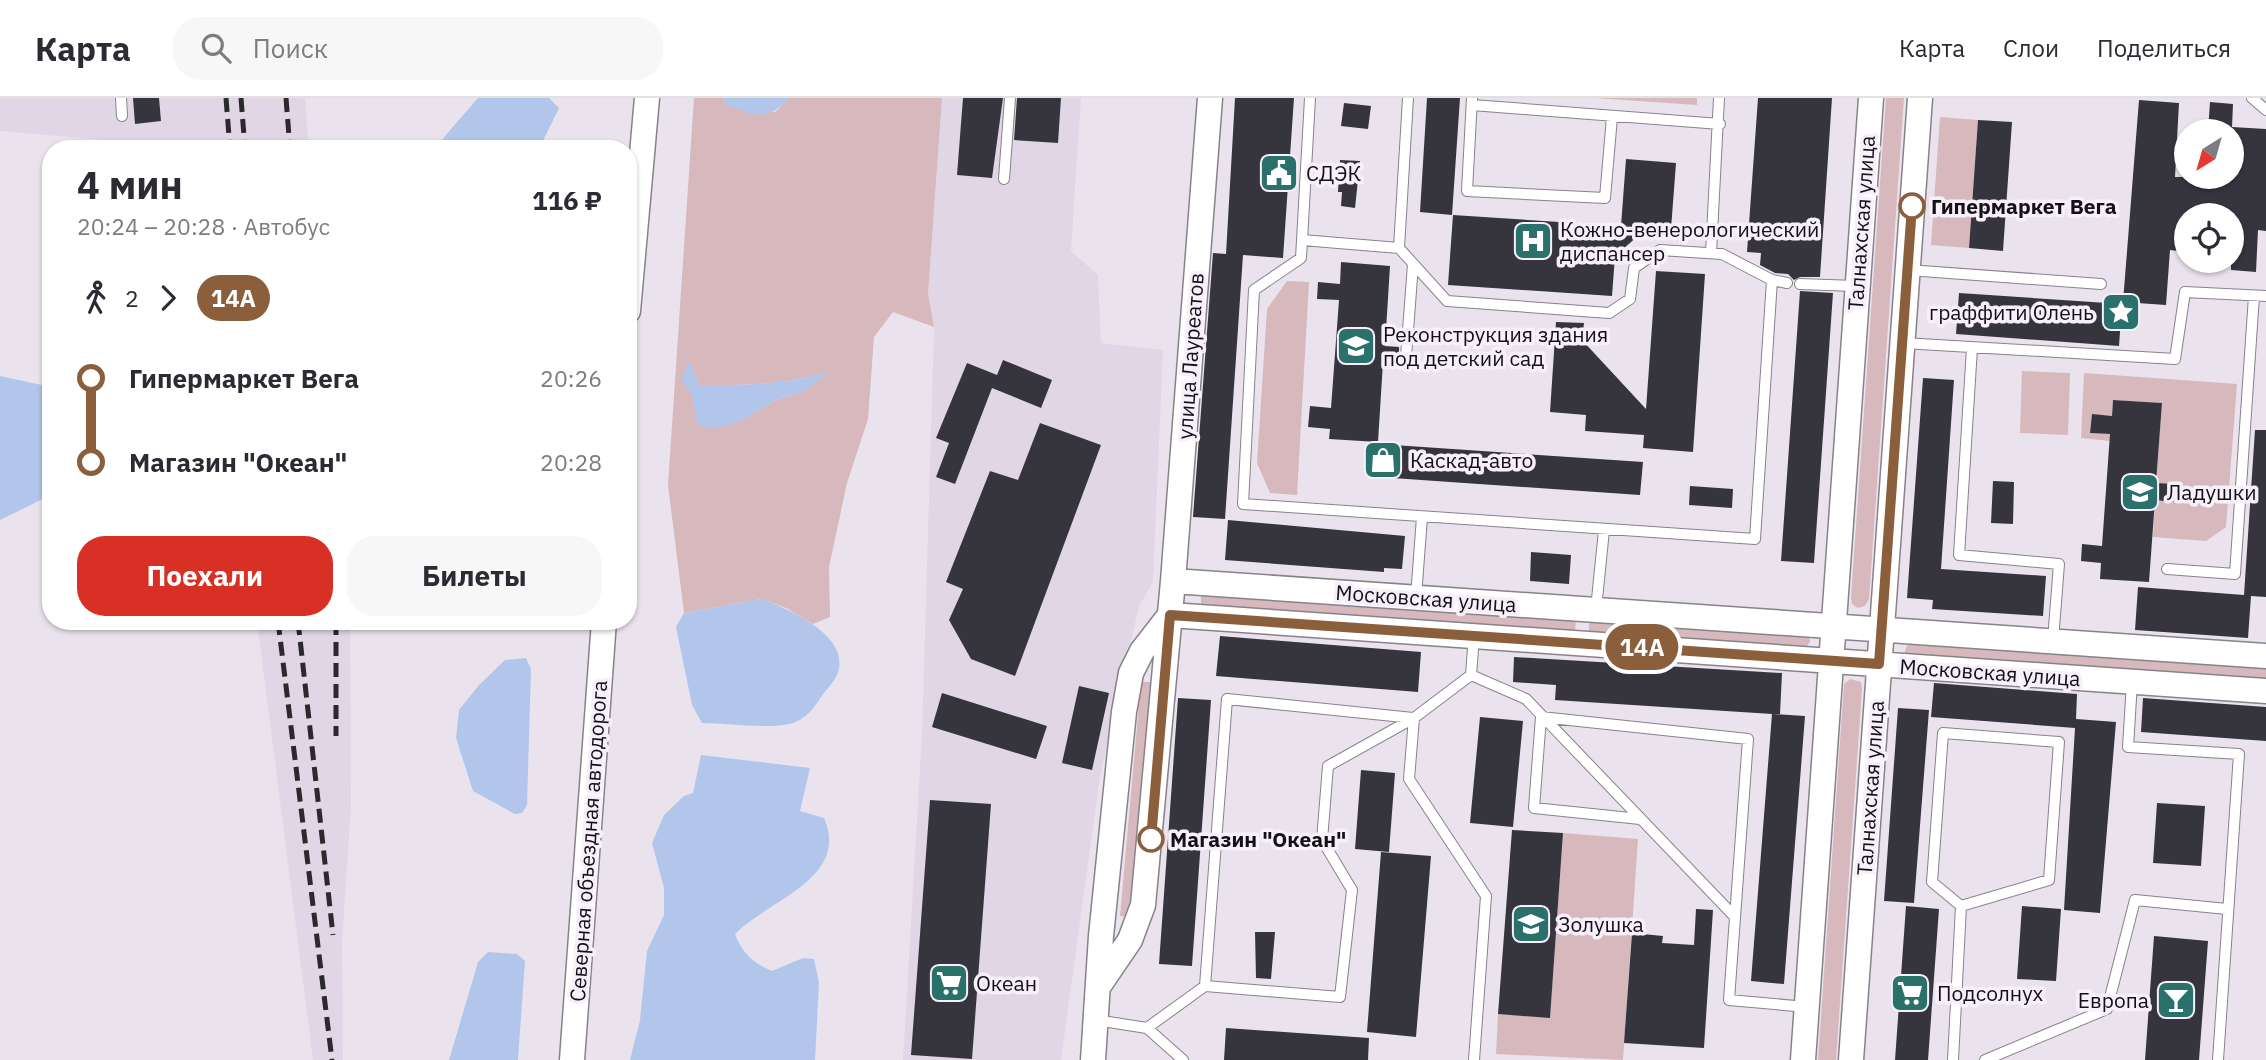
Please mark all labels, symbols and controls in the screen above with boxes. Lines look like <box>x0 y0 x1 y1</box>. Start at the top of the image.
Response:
search box <box>173 17 663 80</box>
text: Карта <box>35 27 131 70</box>
icon: search <box>197 29 235 67</box>
text: Поиск <box>253 31 328 65</box>
text: Карта <box>1899 32 1965 64</box>
text: Слои <box>2003 32 2059 64</box>
text: Поделиться <box>2097 32 2231 64</box>
north arrow <box>2174 119 2244 189</box>
map controls <box>2174 119 2244 273</box>
street label: Талнахская улица <box>1841 135 1881 311</box>
public building icon: СДЭК <box>1258 152 1300 194</box>
place label: СДЭК <box>1306 159 1361 187</box>
text: 4 мин <box>77 160 183 209</box>
text: 116 ₽ <box>532 183 602 217</box>
place label: Гипермаркет Вега <box>1931 192 2117 220</box>
marker: Гипермаркет Вега <box>1899 193 1925 219</box>
button: locate <box>2174 203 2244 273</box>
text: 20:24 – 20:28 · Автобус <box>77 211 330 241</box>
place label: Кожно-венерологический диспансер <box>1560 215 1819 267</box>
hospital icon: Кожно-венерологический диспансер <box>1512 220 1554 262</box>
street label: улица Лауреатов <box>1170 272 1210 440</box>
icon: walk <box>77 279 115 317</box>
icon: forward <box>149 279 187 317</box>
text: 14А <box>211 282 256 314</box>
text: 2 <box>125 283 139 313</box>
place icon: граффити Олень <box>2100 291 2142 333</box>
place label: граффити Олень <box>1929 298 2094 326</box>
place label: Реконструкция здания под детский сад <box>1383 320 1608 372</box>
school or university icon: Реконструкция здания под детский сад <box>1335 325 1377 367</box>
text: Гипермаркет Вега <box>129 361 359 395</box>
text: 20:26 <box>540 363 602 393</box>
shop icon: Каскад-авто <box>1362 439 1404 481</box>
text: Магазин "Океан" <box>129 445 347 479</box>
place label: Каскад-авто <box>1410 446 1533 474</box>
text: 20:28 <box>540 447 602 477</box>
school or university icon: Ладушки <box>2119 471 2161 513</box>
place label: Ладушки <box>2167 478 2257 506</box>
button: Поехали <box>77 536 333 616</box>
button: Билеты <box>347 536 602 616</box>
street label: Московская улица <box>1334 578 1518 618</box>
line badge: 14А <box>1602 624 1682 670</box>
text: 14А <box>1619 631 1665 663</box>
street label: Московская улица <box>1898 652 2082 692</box>
street label: Северная объездная автодорога <box>563 679 613 1003</box>
street label: Талнахская улица <box>1850 700 1890 876</box>
place label: Магазин "Океан" <box>1170 825 1346 853</box>
marker: Магазин "Океан" <box>1138 826 1164 852</box>
school or university icon: Золушка <box>1510 903 1552 945</box>
place label: Золушка <box>1558 910 1644 938</box>
supermarket icon: Океан <box>928 962 970 1004</box>
place label: Океан <box>976 969 1037 997</box>
supermarket icon: Подсолнух <box>1889 972 1931 1014</box>
place label: Подсолнух <box>1937 979 2044 1007</box>
bar icon: Европа <box>2155 979 2197 1021</box>
place label: Европа <box>2078 986 2149 1014</box>

